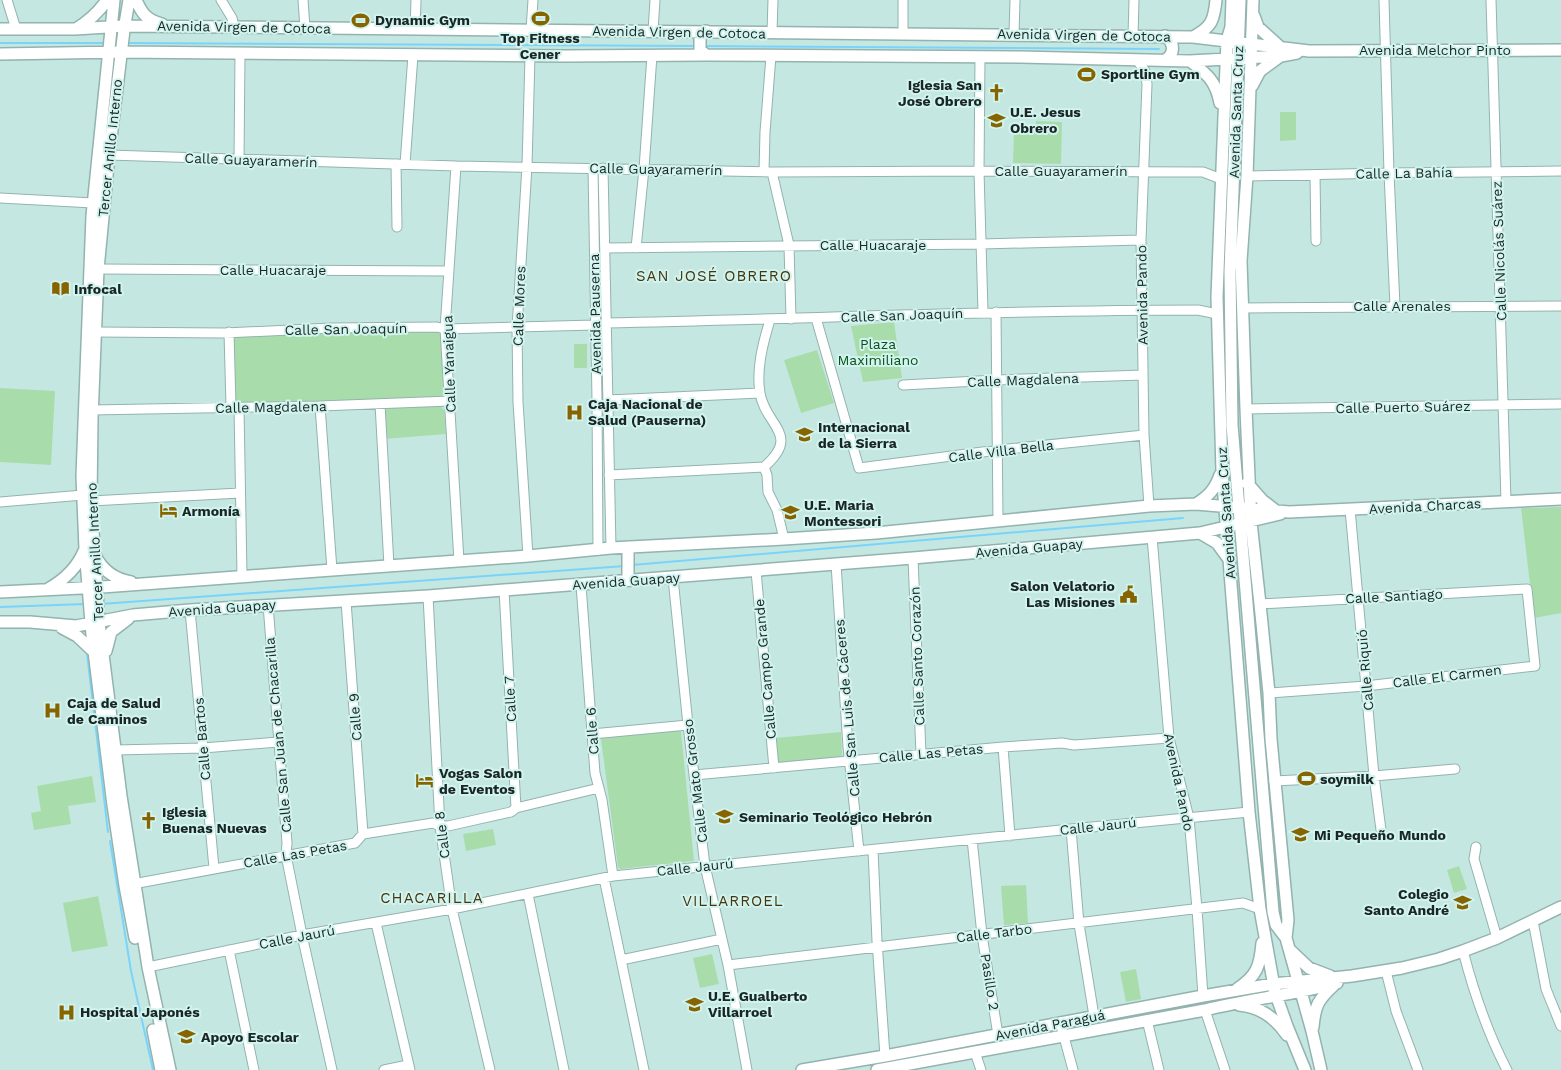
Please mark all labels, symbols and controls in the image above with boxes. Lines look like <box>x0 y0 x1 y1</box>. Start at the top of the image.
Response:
sports icon: Top Fitness Cener <box>530 8 550 28</box>
sports icon: Dynamic Gym <box>351 10 371 30</box>
place label: Dynamic Gym <box>375 12 470 28</box>
street label: Avenida Virgen de Cotoca <box>157 17 331 37</box>
street label: Avenida Virgen de Cotoca <box>592 22 766 42</box>
street label: Avenida Virgen de Cotoca <box>997 25 1171 45</box>
place label: Top Fitness Cener <box>500 30 580 62</box>
street label: Avenida Melchor Pinto <box>1359 42 1511 58</box>
street label: Avenida Santa Cruz <box>1226 45 1246 179</box>
sports icon: Sportline Gym <box>1077 64 1097 84</box>
place label: Sportline Gym <box>1101 66 1200 82</box>
place label: Iglesia San José Obrero <box>898 77 982 109</box>
street label: Tercer Anillo Interno <box>95 78 125 218</box>
church icon: Iglesia San José Obrero <box>986 83 1006 103</box>
place label: U.E. Jesus Obrero <box>1010 104 1081 136</box>
school or university icon: U.E. Jesus Obrero <box>986 110 1006 130</box>
street label: Calle Guayaramerín <box>184 150 318 170</box>
street label: Calle Guayaramerín <box>589 160 723 178</box>
street label: Calle Guayaramerín <box>994 163 1128 179</box>
street label: Calle La Bahía <box>1355 164 1453 182</box>
street label: Calle Nicolás Suárez <box>1489 181 1509 321</box>
street label: Calle Huacaraje <box>820 237 926 253</box>
street label: Avenida Pando <box>1133 245 1151 345</box>
street label: Avenida Pauserna <box>586 254 604 374</box>
street label: Calle Huacaraje <box>220 262 326 278</box>
street label: Calle Mores <box>510 266 528 346</box>
district label: SAN JOSÉ OBRERO <box>636 267 792 285</box>
library icon: Infocal <box>50 279 70 299</box>
place label: Infocal <box>74 281 122 297</box>
street label: Calle Arenales <box>1353 298 1451 314</box>
street label: Calle San Joaquín <box>840 305 964 325</box>
street label: Calle Yanaigua <box>439 315 459 413</box>
street label: Calle San Joaquín <box>284 320 408 338</box>
park label: Plaza Maximiliano <box>837 336 919 368</box>
street label: Calle Magdalena <box>967 370 1079 390</box>
place label: Caja Nacional de Salud (Pauserna) <box>588 396 706 428</box>
street label: Calle Magdalena <box>215 398 327 416</box>
street label: Calle Puerto Suárez <box>1335 398 1471 416</box>
hospital icon: Caja Nacional de Salud (Pauserna) <box>564 402 584 422</box>
place label: Internacional de la Sierra <box>818 419 910 451</box>
school or university icon: Internacional de la Sierra <box>794 425 814 445</box>
street label: Calle Villa Bella <box>947 437 1055 465</box>
street label: Avenida Santa Cruz <box>1213 446 1239 580</box>
street label: Tercer Anillo Interno <box>83 482 107 622</box>
street label: Avenida Charcas <box>1368 495 1482 517</box>
place label: U.E. Maria Montessori <box>804 497 881 529</box>
hotel icon: Armonía <box>158 501 178 521</box>
place label: Armonía <box>182 503 241 519</box>
school or university icon: U.E. Maria Montessori <box>780 503 800 523</box>
street label: Avenida Guapay <box>975 535 1084 561</box>
street label: Avenida Guapay <box>572 569 681 593</box>
place label: Salon Velatorio Las Misiones <box>1010 578 1116 610</box>
public building icon: Salon Velatorio Las Misiones <box>1119 584 1139 604</box>
street label: Calle Santiago <box>1345 585 1443 607</box>
street label: Calle Santo Corazón <box>907 586 927 726</box>
street label: Avenida Guapay <box>168 596 277 620</box>
street label: Calle Campo Grande <box>751 598 779 740</box>
street label: Calle San Luis de Cáceres <box>831 619 863 797</box>
street label: Calle Riquió <box>1353 629 1377 711</box>
street label: Calle San Juan de Chacarilla <box>261 637 295 833</box>
street label: Calle El Carmen <box>1392 661 1502 691</box>
street label: Calle 7 <box>501 675 519 723</box>
street label: Calle 9 <box>345 693 365 741</box>
place label: Caja de Salud de Caminos <box>67 695 161 727</box>
street label: Calle Bartos <box>190 697 214 781</box>
hospital icon: Caja de Salud de Caminos <box>43 701 63 721</box>
street label: Calle 6 <box>582 707 602 755</box>
street label: Calle Mato Grosso <box>679 718 711 844</box>
street label: Avenida Pando <box>1161 731 1197 833</box>
street label: Calle Las Petas <box>878 740 984 766</box>
place label: Vogas Salon de Eventos <box>439 765 522 797</box>
sports icon: soymilk <box>1296 769 1316 789</box>
hotel icon: Vogas Salon de Eventos <box>415 771 435 791</box>
place label: soymilk <box>1320 771 1374 787</box>
place label: Iglesia Buenas Nuevas <box>162 804 267 836</box>
school or university icon: Seminario Teológico Hebrón <box>715 807 735 827</box>
place label: Seminario Teológico Hebrón <box>739 809 932 825</box>
church icon: Iglesia Buenas Nuevas <box>138 810 158 830</box>
street label: Calle 8 <box>431 810 453 860</box>
street label: Calle Jaurú <box>1059 814 1137 838</box>
school or university icon: Mi Pequeño Mundo <box>1290 825 1310 845</box>
place label: Mi Pequeño Mundo <box>1314 827 1446 843</box>
street label: Calle Las Petas <box>242 837 348 871</box>
street label: Calle Jaurú <box>656 855 734 879</box>
place label: Colegio Santo André <box>1364 886 1449 918</box>
district label: CHACARILLA <box>380 889 484 907</box>
district label: VILLARROEL <box>682 892 784 910</box>
school or university icon: Colegio Santo André <box>1453 892 1473 912</box>
street label: Calle Tarbo <box>955 920 1033 946</box>
street label: Calle Jaurú <box>258 922 336 952</box>
street label: Pasillo 2 <box>978 952 1002 1012</box>
place label: U.E. Gualberto Villarroel <box>708 988 807 1020</box>
school or university icon: U.E. Gualberto Villarroel <box>684 994 704 1014</box>
hospital icon: Hospital Japonés <box>56 1002 76 1022</box>
place label: Hospital Japonés <box>80 1004 200 1020</box>
street label: Avenida Paraguá <box>994 1006 1106 1043</box>
school or university icon: Apoyo Escolar <box>177 1027 197 1047</box>
place label: Apoyo Escolar <box>201 1029 299 1045</box>

